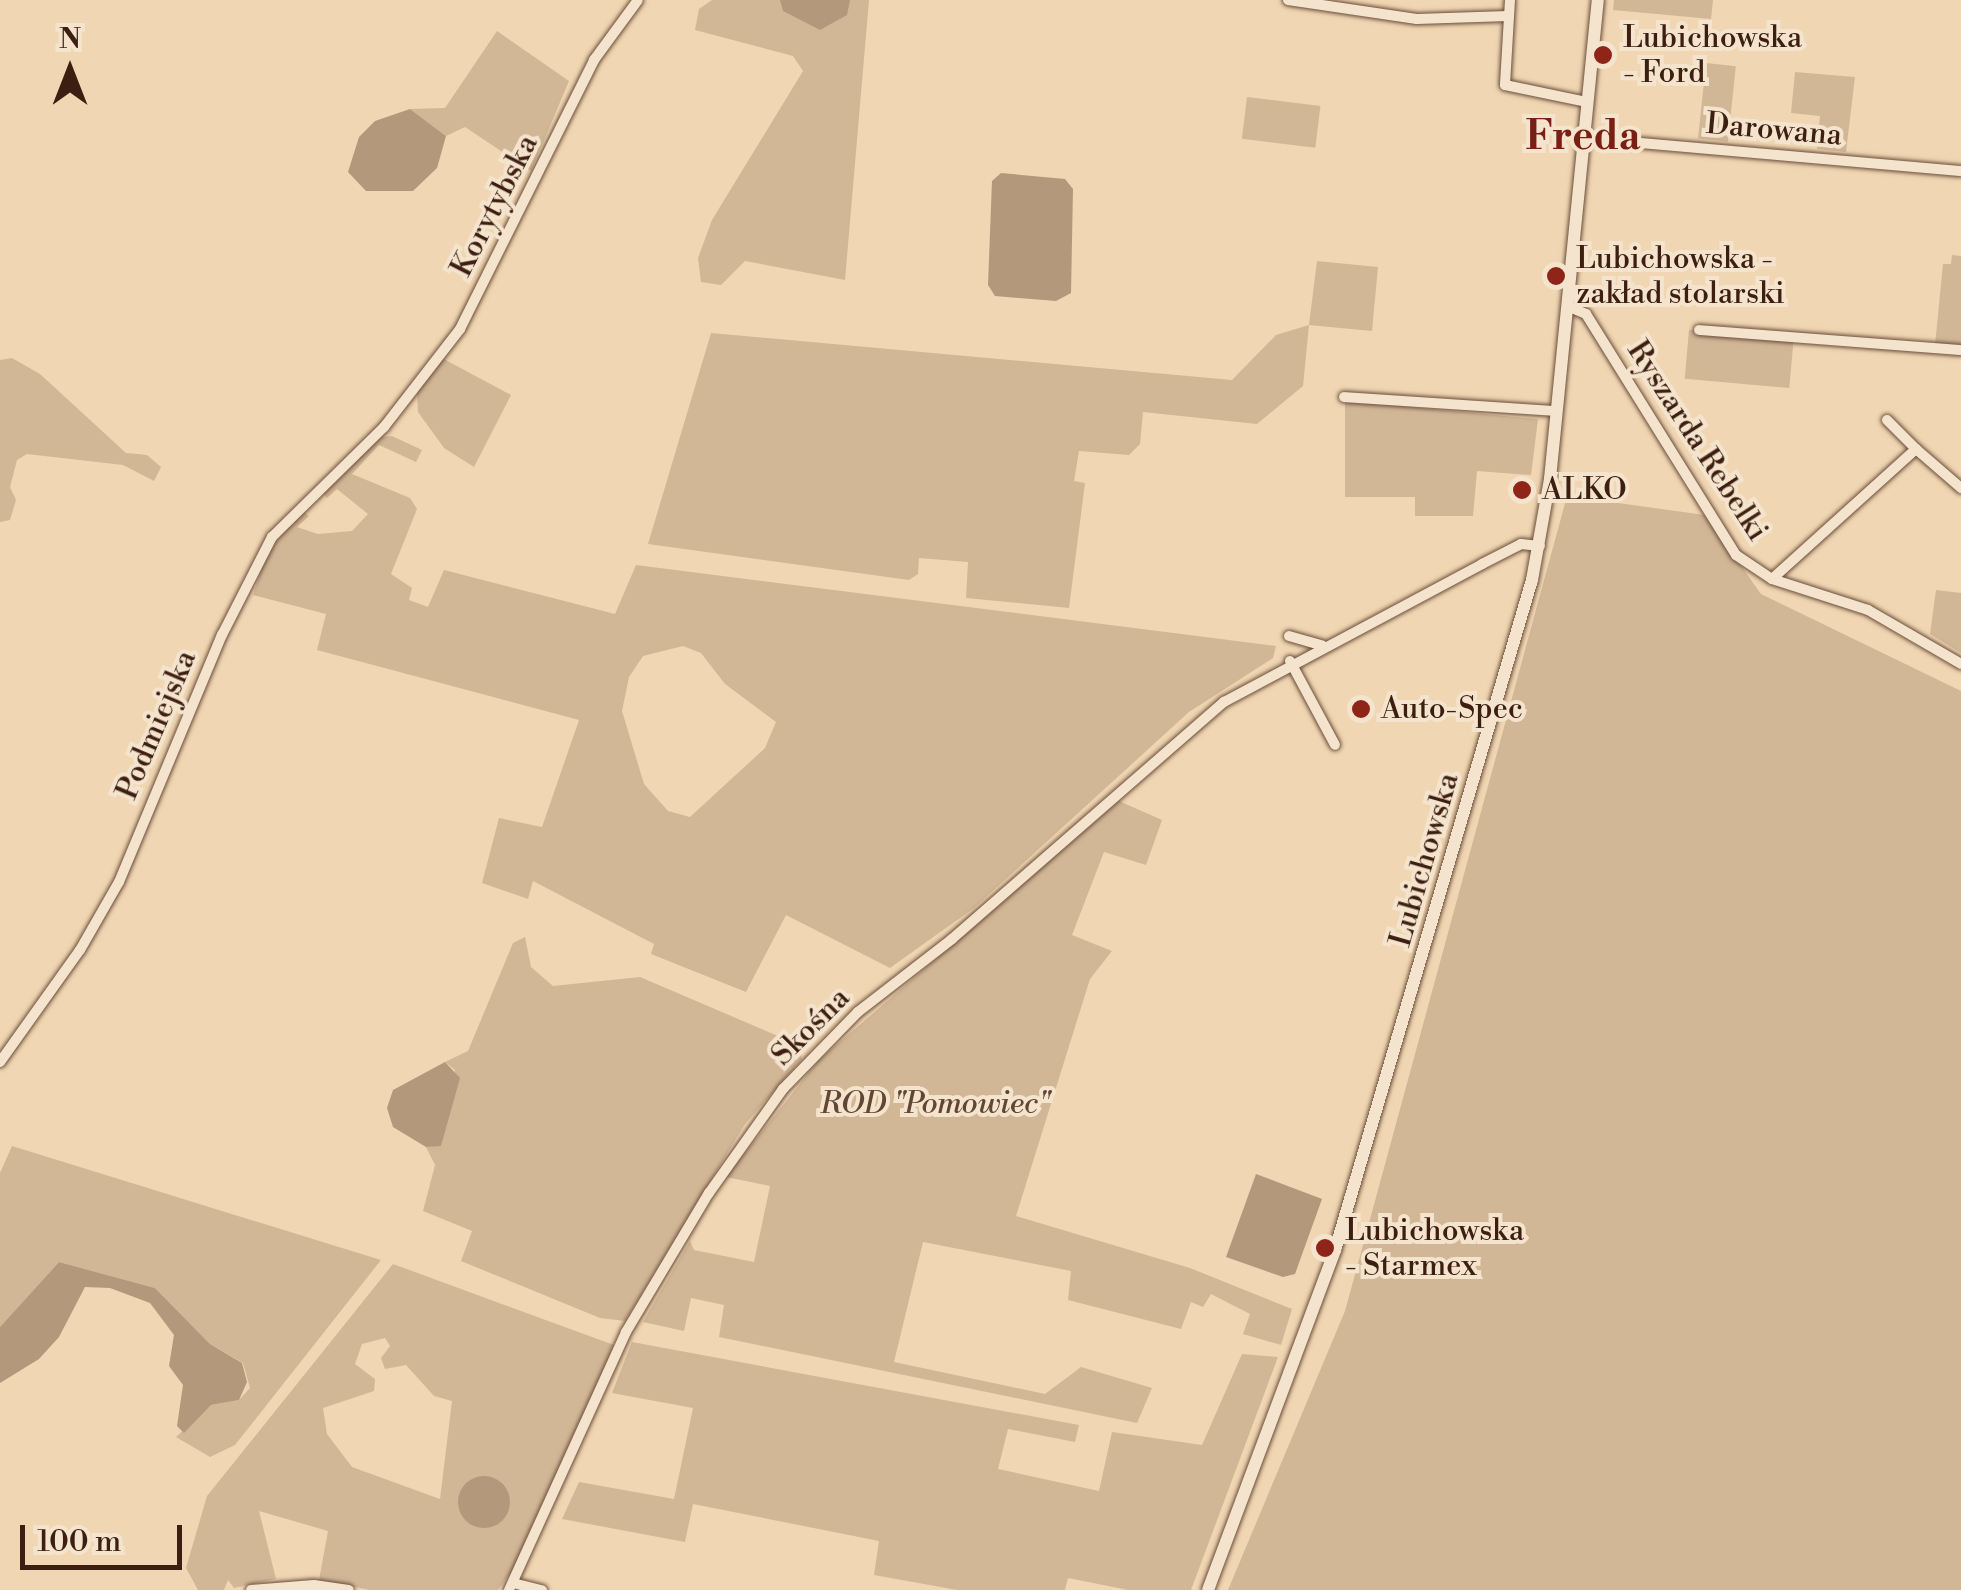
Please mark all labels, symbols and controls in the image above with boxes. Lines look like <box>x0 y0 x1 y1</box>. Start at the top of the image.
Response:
north arrow <box>20 20 120 120</box>
place label: Lubichowska - Ford <box>1623 20 1802 90</box>
text: N <box>59 22 81 57</box>
marker: Lubichowska - Ford <box>1592 44 1614 66</box>
street label: Darowana <box>1704 106 1844 154</box>
district label: Freda <box>1526 113 1640 161</box>
street label: Korytybska <box>444 129 546 283</box>
place label: Lubichowska - zakład stolarski <box>1576 241 1785 312</box>
marker: Lubichowska - zakład stolarski <box>1545 265 1567 287</box>
street label: Ryszarda Rebelki <box>1619 334 1775 548</box>
place label: ALKO <box>1542 472 1627 508</box>
marker: ALKO <box>1511 479 1533 501</box>
street label: Podmiejska <box>109 645 205 805</box>
place label: Auto-Spec <box>1381 691 1523 727</box>
marker: Auto-Spec <box>1350 698 1372 720</box>
street label: Lubichowska <box>1383 769 1467 951</box>
street label: Skośna <box>764 980 858 1074</box>
park label: ROD "Pomowiec" <box>820 1086 1050 1122</box>
place label: Lubichowska - Starmex <box>1345 1213 1524 1284</box>
marker: Lubichowska - Starmex <box>1314 1237 1336 1259</box>
scale bar <box>25 1505 188 1567</box>
text: 100 m <box>37 1523 121 1561</box>

